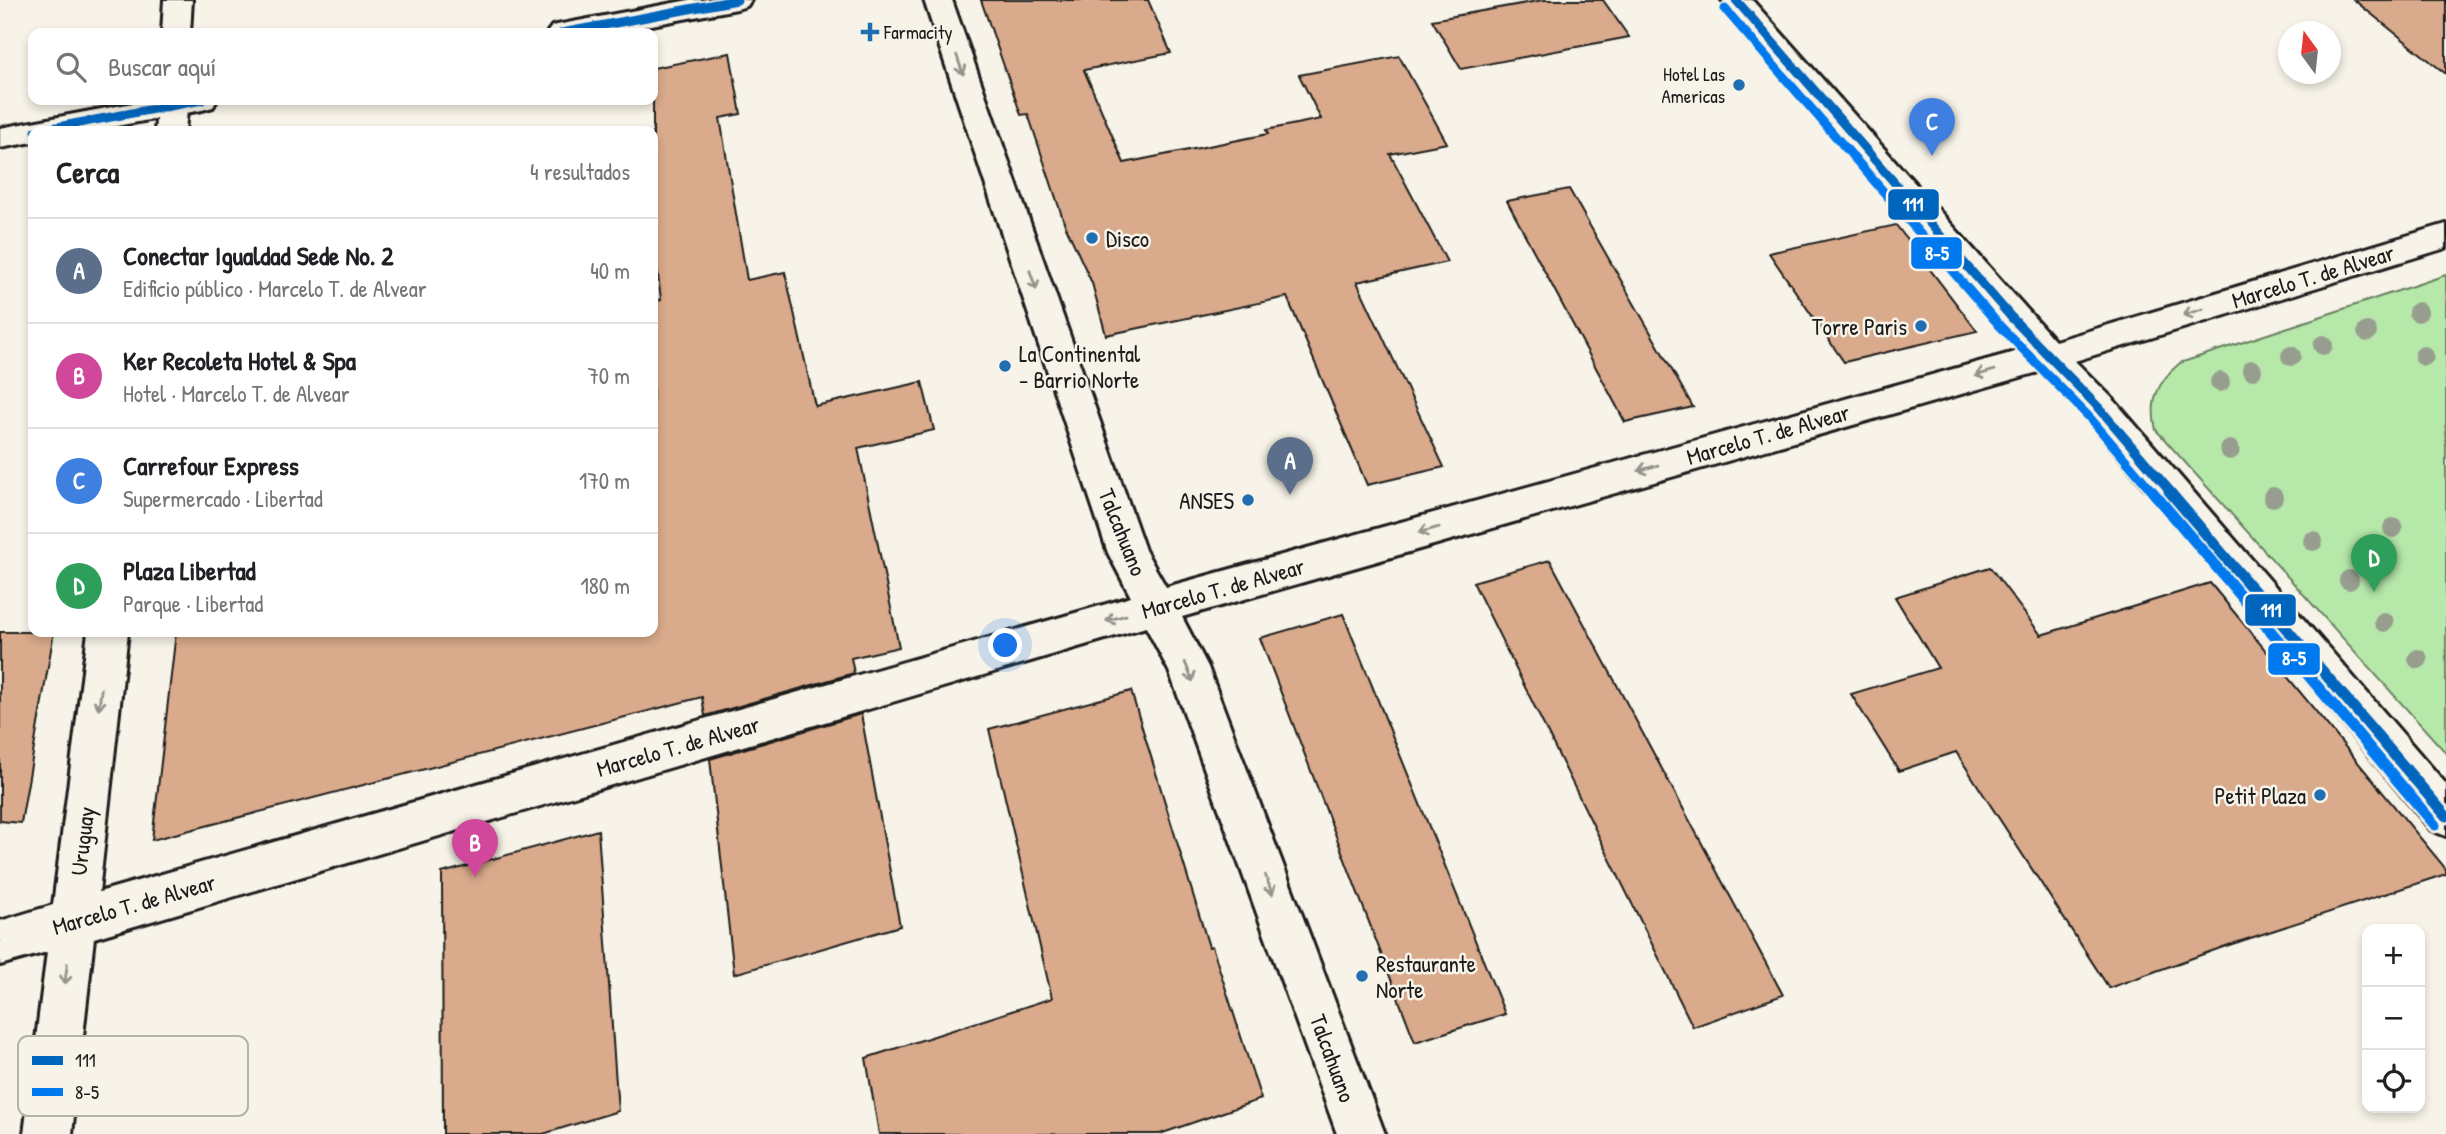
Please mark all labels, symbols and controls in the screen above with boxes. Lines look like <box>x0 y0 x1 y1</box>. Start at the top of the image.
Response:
place label: Farmacity <box>883 19 952 45</box>
north arrow <box>2278 21 2341 84</box>
marker: Farmacity <box>862 24 878 40</box>
search box <box>28 28 658 105</box>
icon: search <box>52 48 90 86</box>
text: Buscar aquí <box>108 49 216 84</box>
one-way arrow <box>955 53 967 75</box>
place label: Hotel Las Americas <box>1662 61 1725 109</box>
marker: Hotel Las Americas <box>1731 77 1747 93</box>
pin: C <box>1909 98 1955 156</box>
text: Cerca <box>56 152 119 192</box>
text: 4 resultados <box>530 156 630 187</box>
line badge: 111 <box>1887 188 1940 221</box>
text: 111 <box>1903 191 1923 217</box>
place label: Disco <box>1106 223 1149 254</box>
marker: Disco <box>1084 230 1100 246</box>
line badge: 8-5 <box>1910 236 1963 270</box>
street label: Marcelo T. de Alvear <box>2228 237 2398 315</box>
text: Conectar Igualdad Sede No. 2 <box>123 238 393 273</box>
text: 8-5 <box>1925 240 1950 266</box>
text: A <box>73 255 85 286</box>
text: 40 m <box>590 255 630 286</box>
one-way arrow <box>1028 268 1040 290</box>
text: Edificio público · Marcelo T. de Alvear <box>123 273 427 304</box>
one-way arrow <box>2182 307 2204 320</box>
place label: Torre Paris <box>1812 311 1907 342</box>
marker: Torre Paris <box>1913 318 1929 334</box>
place label: La Continental - Barrio Norte <box>1019 338 1141 395</box>
text: Ker Recoleta Hotel & Spa <box>123 343 356 378</box>
marker: La Continental - Barrio Norte <box>997 358 1013 374</box>
text: B <box>73 360 85 391</box>
text: 70 m <box>587 360 630 391</box>
one-way arrow <box>1974 368 1996 381</box>
text: Hotel · Marcelo T. de Alvear <box>123 378 350 409</box>
street label: Marcelo T. de Alvear <box>1683 396 1853 472</box>
pin: A <box>1267 437 1313 495</box>
text: Carrefour Express <box>123 448 299 483</box>
one-way arrow <box>1638 463 1660 476</box>
text: C <box>73 465 85 496</box>
text: 170 m <box>579 465 630 496</box>
text: Supermercado · Libertad <box>123 483 323 514</box>
street label: Talcahuano <box>1092 484 1154 580</box>
place label: ANSES <box>1179 485 1234 516</box>
marker: ANSES <box>1240 492 1256 508</box>
one-way arrow <box>1419 524 1441 537</box>
pin: D <box>2351 534 2397 592</box>
street label: Marcelo T. de Alvear <box>1138 550 1308 626</box>
text: Plaza Libertad <box>123 553 256 588</box>
text: D <box>74 570 84 601</box>
text: 180 m <box>580 570 630 601</box>
text: Parque · Libertad <box>123 588 263 619</box>
line badge: 111 <box>2244 593 2297 627</box>
text: 111 <box>2261 597 2281 623</box>
one-way arrow <box>1105 613 1127 626</box>
your location <box>988 628 1022 662</box>
line badge: 8-5 <box>2267 642 2321 676</box>
text: 8-5 <box>2282 645 2307 671</box>
one-way arrow <box>1184 661 1197 683</box>
one-way arrow <box>93 688 106 710</box>
street label: Marcelo T. de Alvear <box>593 708 763 784</box>
place label: Petit Plaza <box>2214 780 2306 811</box>
marker: Petit Plaza <box>2312 787 2328 803</box>
street label: Uruguay <box>62 805 102 877</box>
pin: B <box>452 819 498 877</box>
street label: Marcelo T. de Alvear <box>49 866 219 942</box>
one-way arrow <box>1264 874 1276 896</box>
map controls <box>2362 924 2425 1113</box>
button: + <box>2362 924 2425 987</box>
place label: Restaurante Norte <box>1376 948 1476 1005</box>
one-way arrow <box>60 962 73 985</box>
marker: Restaurante Norte <box>1354 968 1370 984</box>
button: − <box>2362 987 2425 1050</box>
street label: Talcahuano <box>1303 1010 1363 1106</box>
legend <box>18 1036 248 1116</box>
text: 111 <box>75 1047 96 1073</box>
button: locate <box>2362 1050 2425 1113</box>
text: 8-5 <box>75 1079 99 1105</box>

